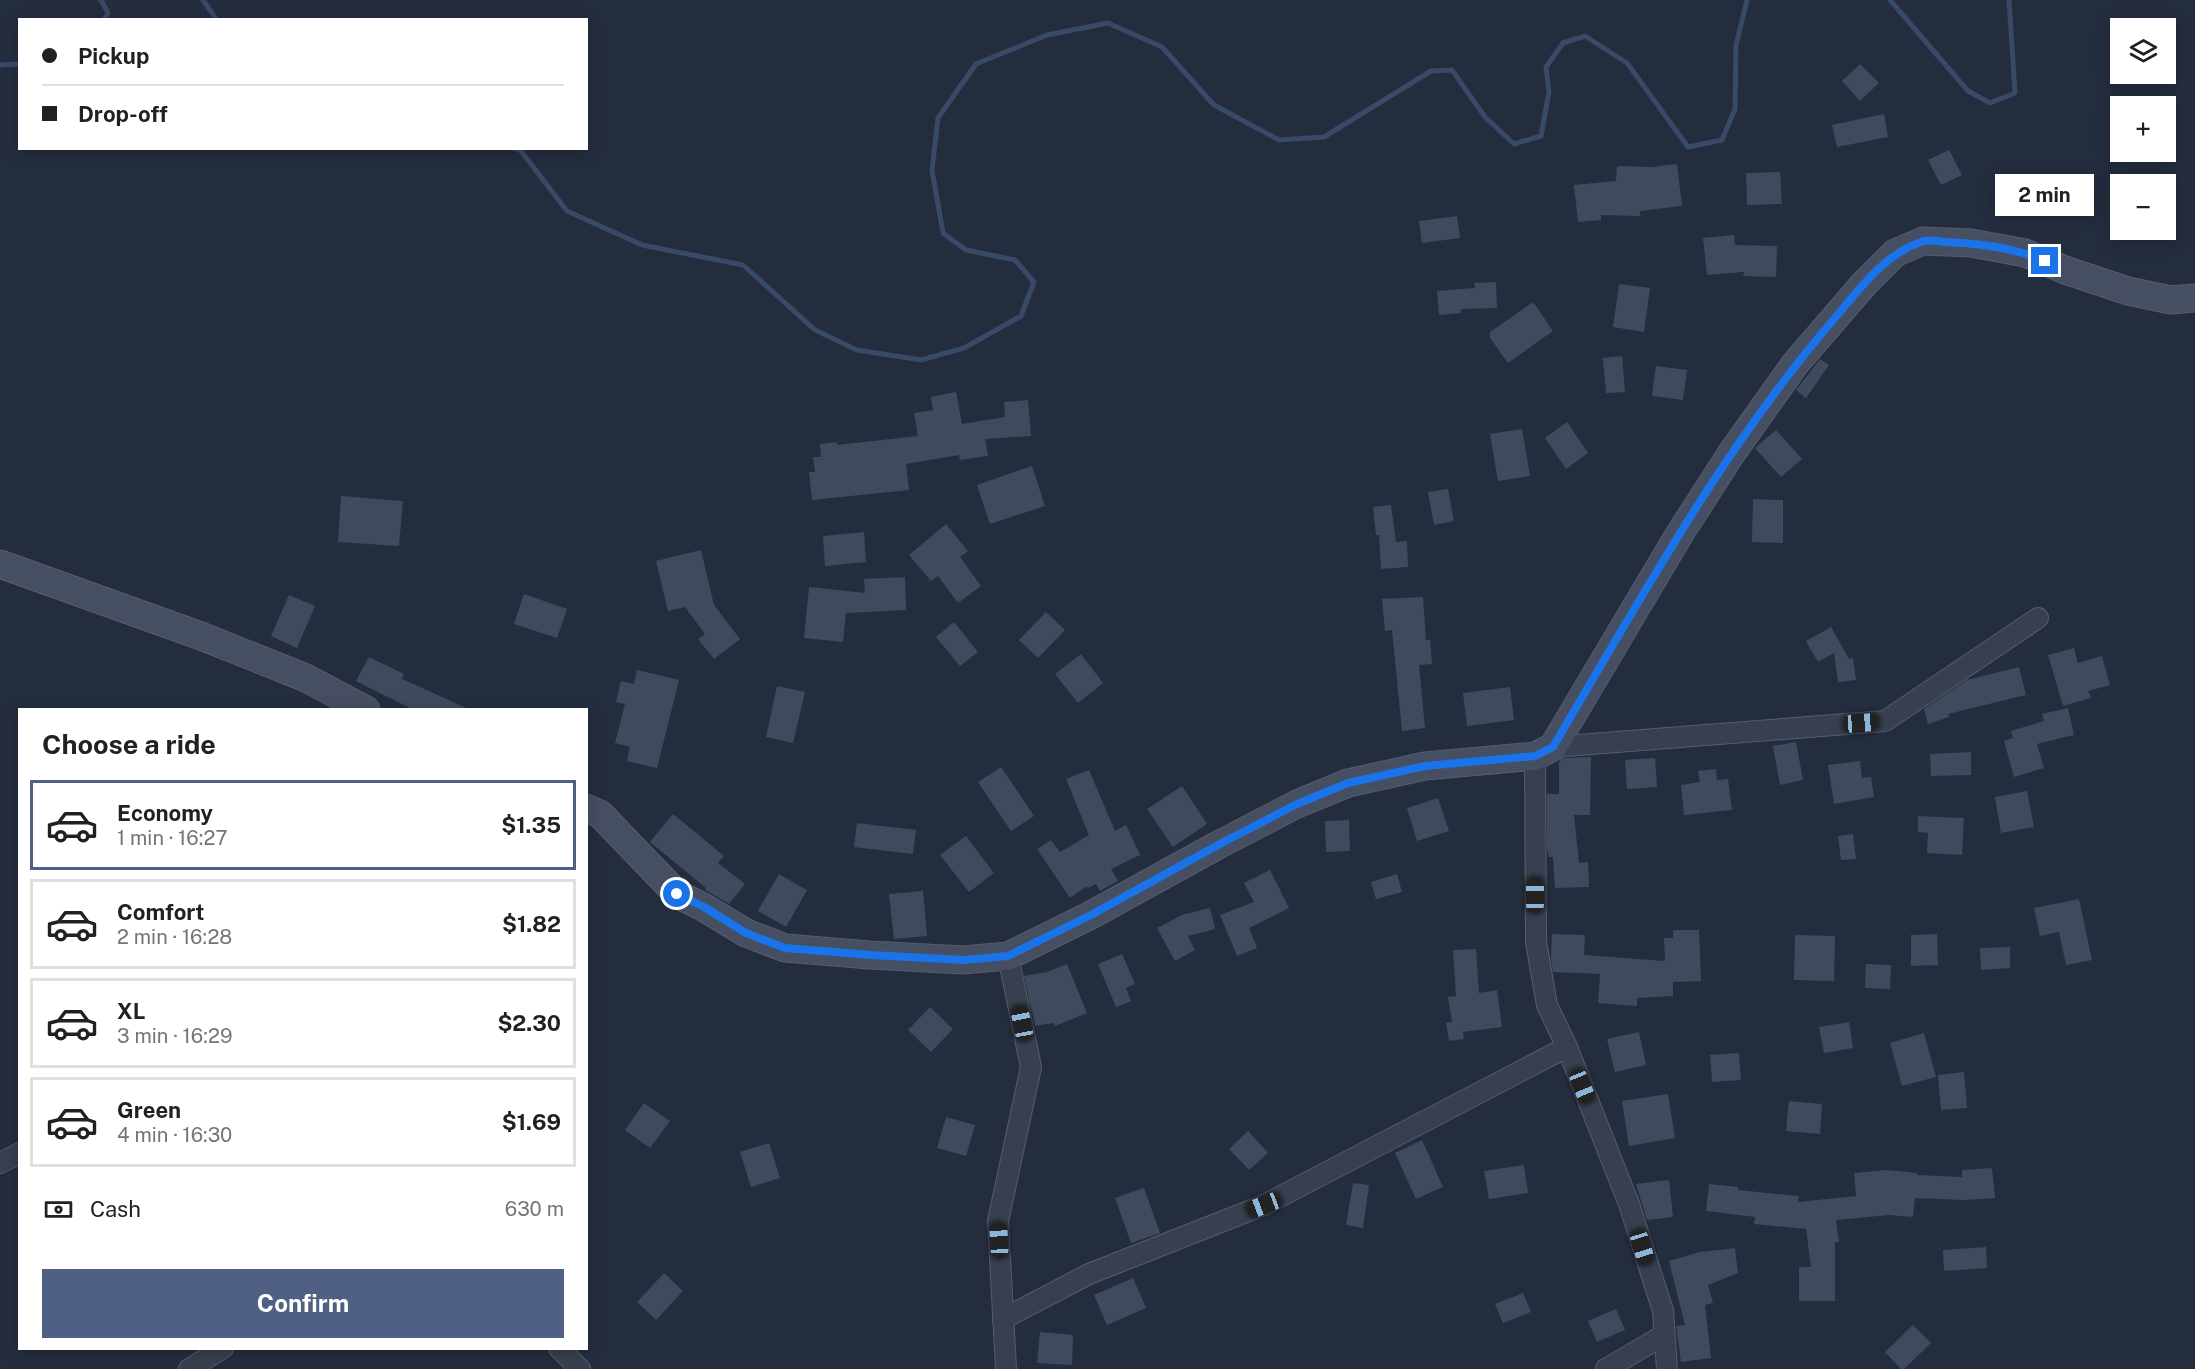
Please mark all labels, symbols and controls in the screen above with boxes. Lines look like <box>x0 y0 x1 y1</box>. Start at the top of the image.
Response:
map controls <box>2110 18 2176 240</box>
button: layers <box>2110 18 2176 84</box>
text: Pickup <box>78 43 149 69</box>
button: + <box>2110 96 2176 162</box>
text: Drop-off <box>78 101 168 127</box>
callout: 2 min <box>1996 174 2094 216</box>
button: − <box>2110 174 2176 240</box>
text: 2 min <box>2018 183 2071 207</box>
route end <box>2031 247 2058 274</box>
car <box>1842 713 1880 733</box>
text: Choose a ride <box>42 728 216 760</box>
icon: car <box>45 798 99 852</box>
text: Economy <box>117 800 213 826</box>
text: $1.35 <box>501 812 561 838</box>
text: 1 min · 16:27 <box>117 826 228 850</box>
car <box>1526 877 1544 913</box>
route start <box>663 880 690 907</box>
icon: car <box>45 897 99 951</box>
text: Comfort <box>117 899 204 925</box>
text: $1.82 <box>502 911 561 937</box>
text: 2 min · 16:28 <box>117 925 232 949</box>
icon: car <box>45 996 99 1050</box>
text: XL <box>117 998 145 1024</box>
car <box>1010 1004 1034 1042</box>
text: $2.30 <box>497 1010 561 1036</box>
text: 3 min · 16:29 <box>117 1024 232 1048</box>
car <box>1567 1066 1597 1106</box>
icon: car <box>45 1095 99 1149</box>
text: Green <box>117 1097 181 1123</box>
text: $1.69 <box>502 1109 561 1135</box>
text: 4 min · 16:30 <box>117 1123 232 1147</box>
car <box>1244 1190 1284 1220</box>
icon: cash <box>42 1193 75 1226</box>
text: Cash <box>90 1196 141 1222</box>
text: 630 m <box>505 1197 564 1221</box>
car <box>989 1222 1009 1258</box>
car <box>1628 1227 1656 1267</box>
button: Confirm <box>42 1269 564 1338</box>

